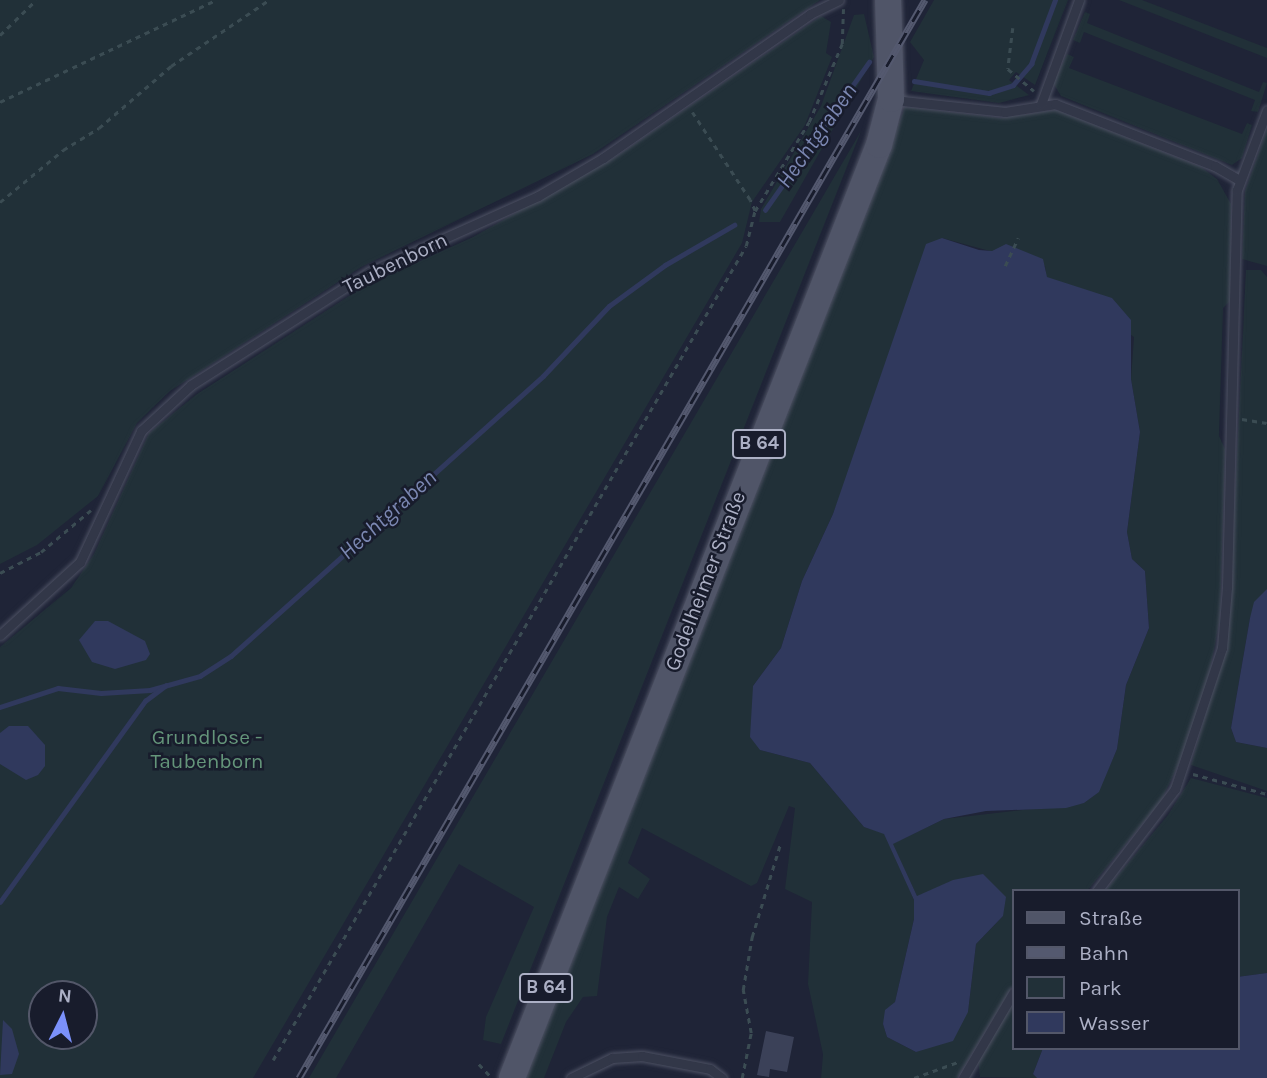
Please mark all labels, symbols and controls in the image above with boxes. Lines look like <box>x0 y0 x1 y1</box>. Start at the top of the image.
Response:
water label: Hechtgraben <box>771 78 863 194</box>
street label: Taubenborn <box>339 227 451 299</box>
road number: B 64 <box>731 428 787 460</box>
water label: Hechtgraben <box>333 464 443 566</box>
street label: Godelheimer Straße <box>659 488 751 674</box>
park label: Grundlose - Taubenborn <box>150 724 264 774</box>
legend <box>1012 889 1239 1050</box>
text: Straße <box>1079 906 1142 930</box>
text: Bahn <box>1079 941 1129 965</box>
road number: B 64 <box>518 972 574 1004</box>
text: Park <box>1079 976 1122 1000</box>
north arrow <box>28 980 98 1050</box>
text: N <box>57 984 73 1008</box>
text: Wasser <box>1079 1011 1149 1035</box>

